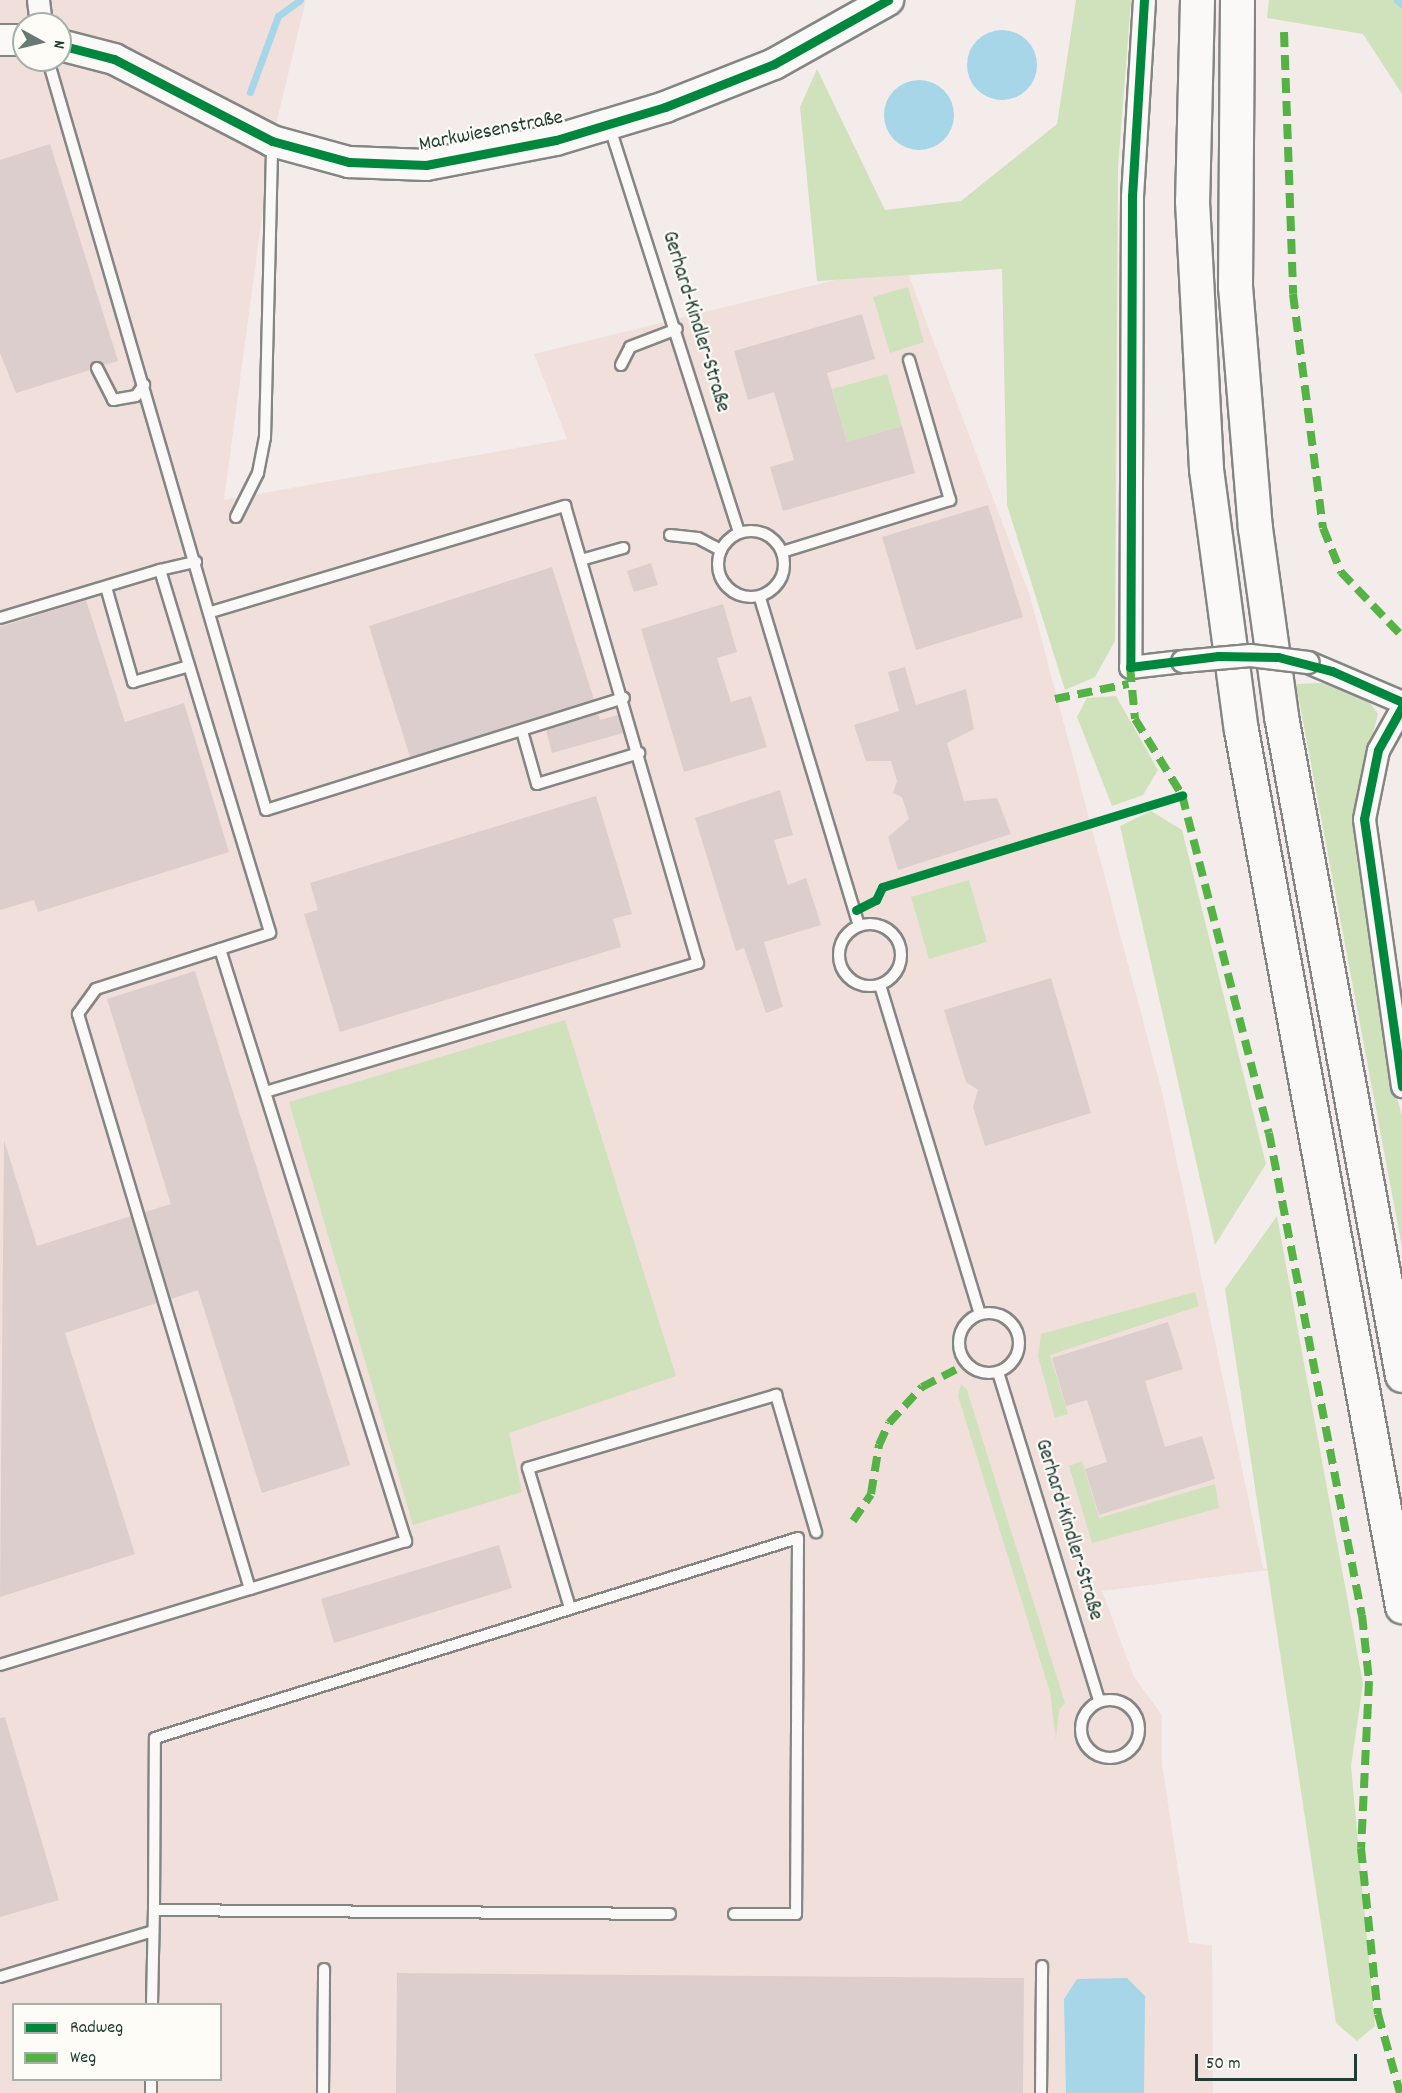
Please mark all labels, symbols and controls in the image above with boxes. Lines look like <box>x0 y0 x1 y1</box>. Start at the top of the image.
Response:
north arrow <box>12 12 72 72</box>
text: N <box>46 39 70 50</box>
street label: Markwiesenstraße <box>417 106 565 158</box>
street label: Gerhard-Kindler-Straße <box>655 228 735 416</box>
street label: Gerhard-Kindler-Straße <box>1028 1436 1108 1624</box>
legend <box>12 2003 222 2081</box>
text: Radweg <box>70 2016 123 2041</box>
scale bar <box>1198 2042 1360 2080</box>
text: Weg <box>70 2046 96 2071</box>
text: 50 m <box>1206 2052 1241 2077</box>

